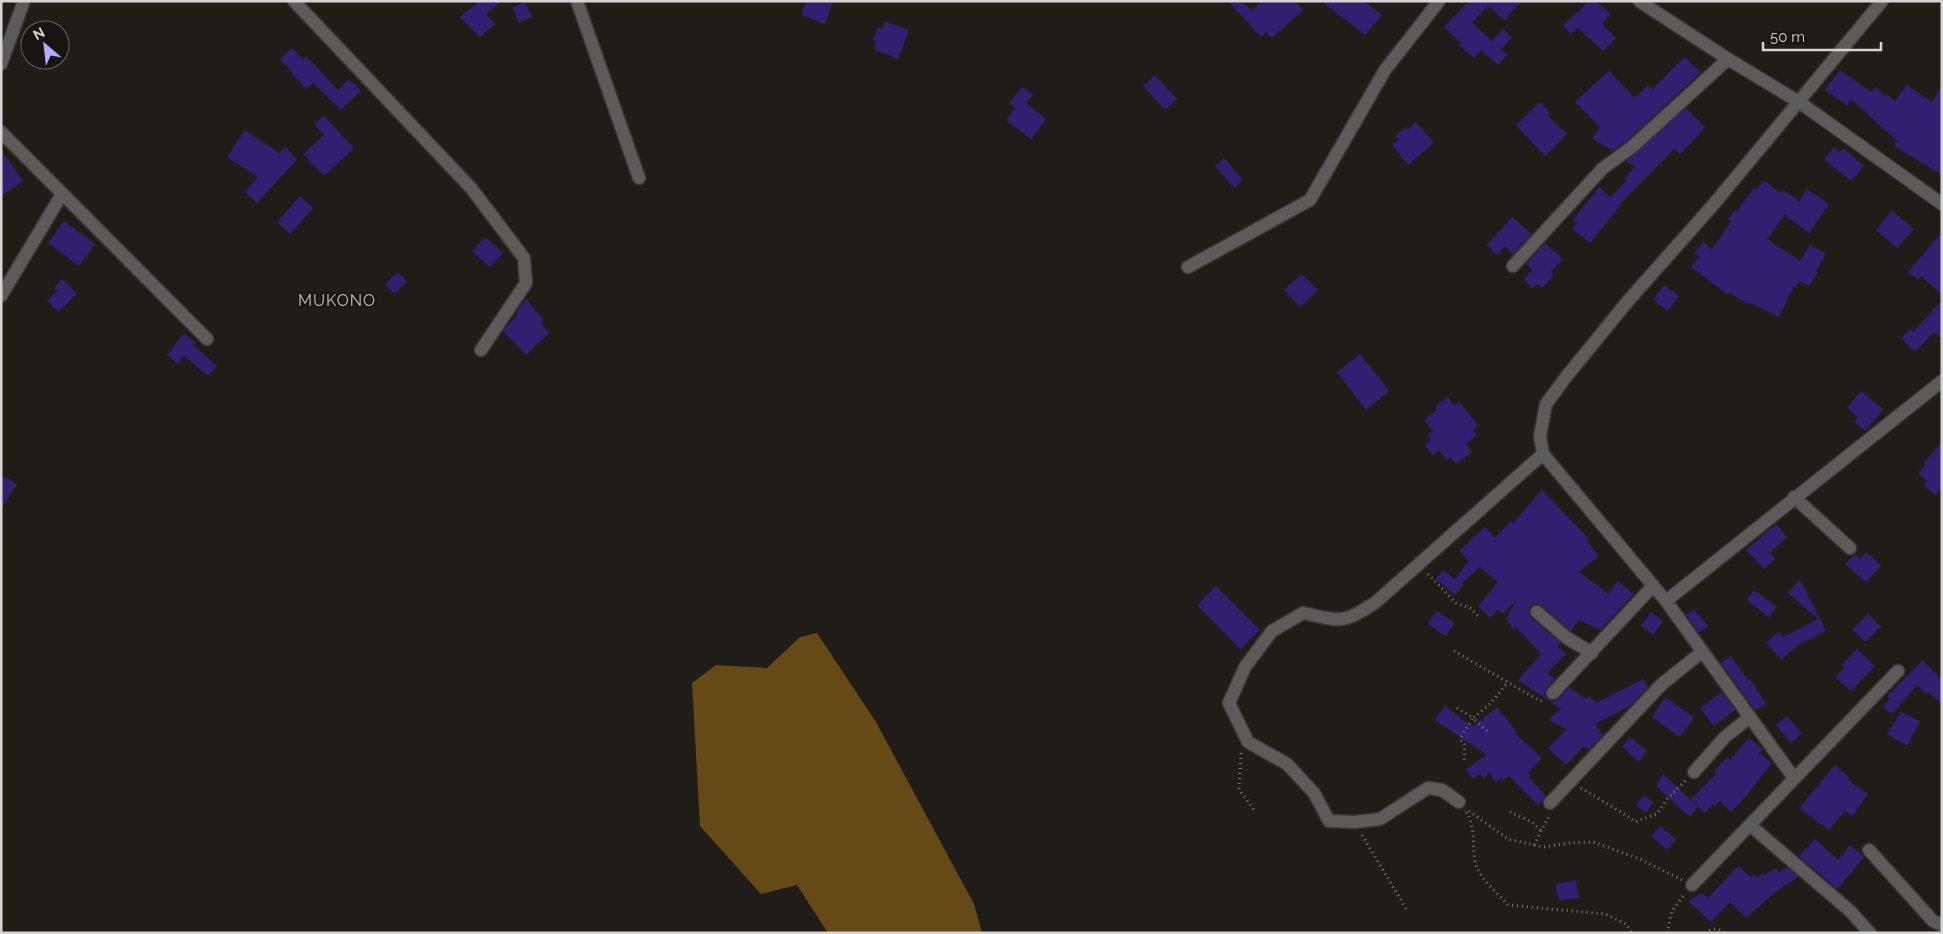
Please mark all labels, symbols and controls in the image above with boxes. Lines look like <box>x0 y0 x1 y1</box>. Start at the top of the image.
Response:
north arrow <box>20 20 70 70</box>
scale bar <box>1763 20 1880 52</box>
text: N <box>30 24 47 43</box>
text: 50 m <box>1770 28 1805 46</box>
district label: MUKONO <box>298 291 376 310</box>

